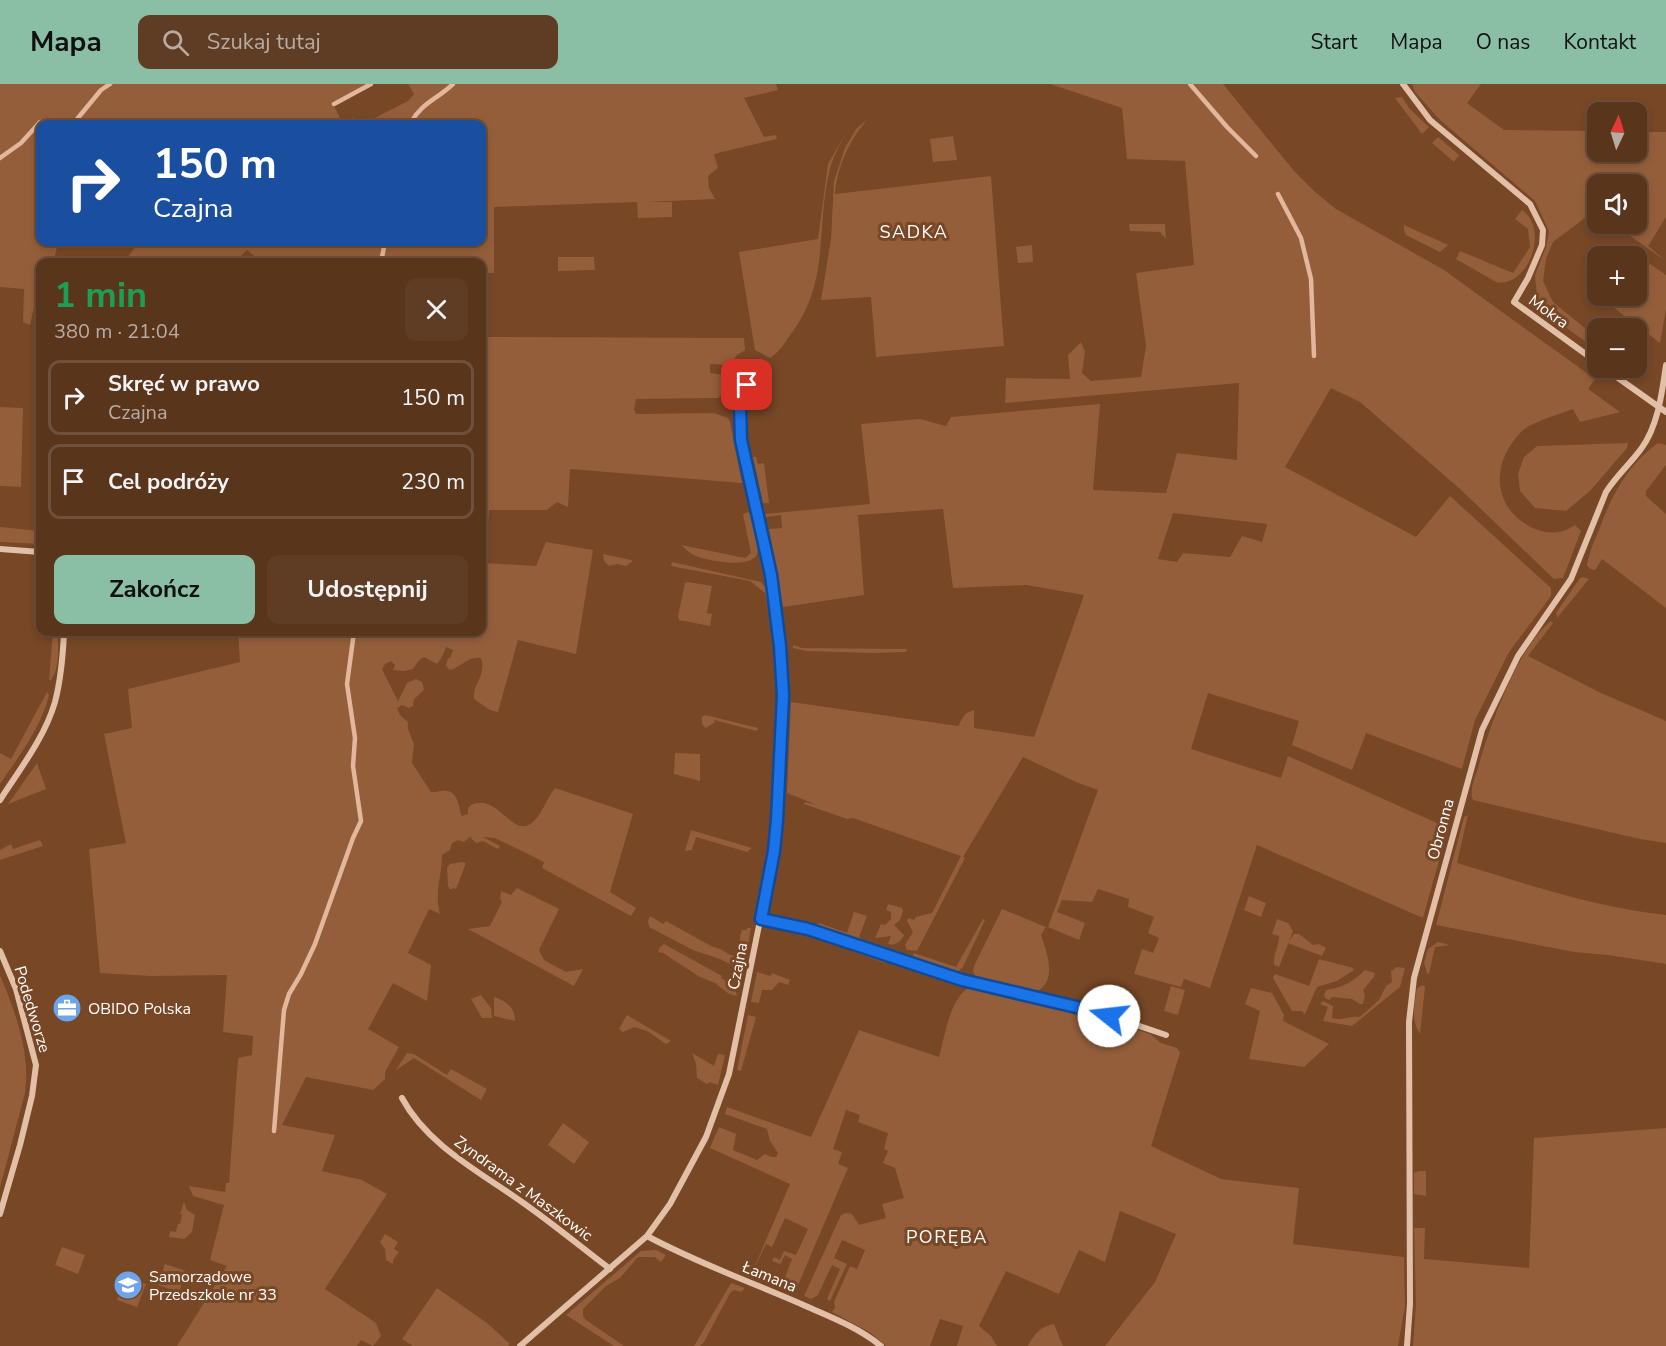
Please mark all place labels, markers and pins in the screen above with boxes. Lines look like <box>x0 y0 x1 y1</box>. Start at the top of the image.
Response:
pin <box>721 359 772 410</box>
office icon: OBIDO Polska <box>51 992 83 1024</box>
place label: OBIDO Polska <box>88 998 191 1020</box>
place label: Samorządowe Przedszkole nr 33 <box>149 1266 277 1306</box>
school or university icon: Samorządowe Przedszkole nr 33 <box>112 1269 144 1301</box>

